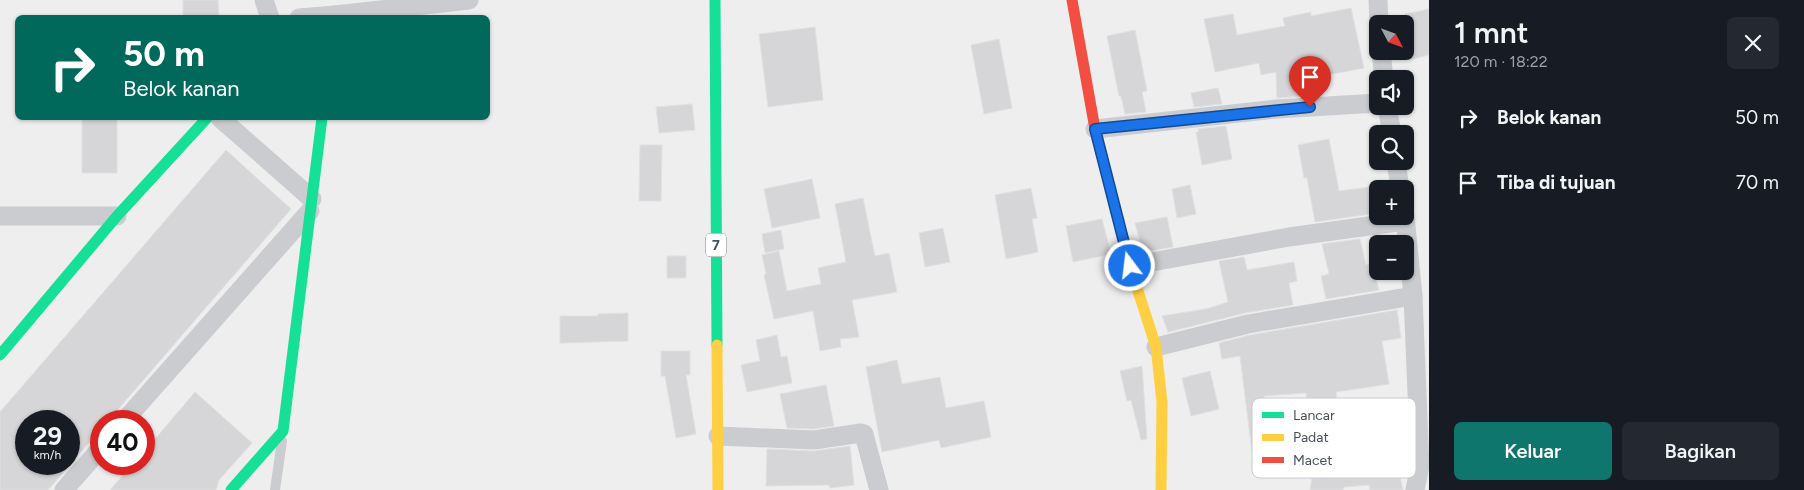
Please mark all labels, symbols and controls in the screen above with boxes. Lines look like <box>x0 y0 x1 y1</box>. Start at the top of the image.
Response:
text: 1 mnt <box>1454 14 1528 51</box>
north arrow <box>1369 15 1414 60</box>
map controls <box>1369 15 1414 280</box>
button: close <box>1727 17 1779 69</box>
text: 50 m <box>123 33 205 75</box>
icon: right <box>40 35 105 100</box>
text: 120 m · 18:22 <box>1454 52 1548 71</box>
pin <box>1289 56 1331 107</box>
icon: arrive <box>1296 63 1324 91</box>
button: sound <box>1369 70 1414 115</box>
text: Belok kanan <box>123 75 240 102</box>
icon: right <box>1454 104 1482 132</box>
text: Belok kanan <box>1497 106 1601 129</box>
text: 50 m <box>1735 106 1779 129</box>
button: search <box>1369 125 1414 170</box>
icon: arrive <box>1454 169 1482 197</box>
text: Tiba di tujuan <box>1497 171 1616 194</box>
text: 70 m <box>1736 171 1779 194</box>
button: + <box>1369 180 1414 225</box>
road number: 7 <box>706 234 726 256</box>
button: − <box>1369 235 1414 280</box>
position arrow <box>1103 239 1155 291</box>
legend <box>1252 398 1416 478</box>
text: Lancar <box>1293 407 1335 424</box>
speed limit sign: 40 <box>90 410 155 475</box>
text: 29 <box>33 421 62 451</box>
button: Keluar <box>1454 422 1612 480</box>
button: Bagikan <box>1622 422 1779 480</box>
text: Padat <box>1293 429 1329 446</box>
text: km/h <box>34 448 61 462</box>
text: Macet <box>1293 452 1333 469</box>

